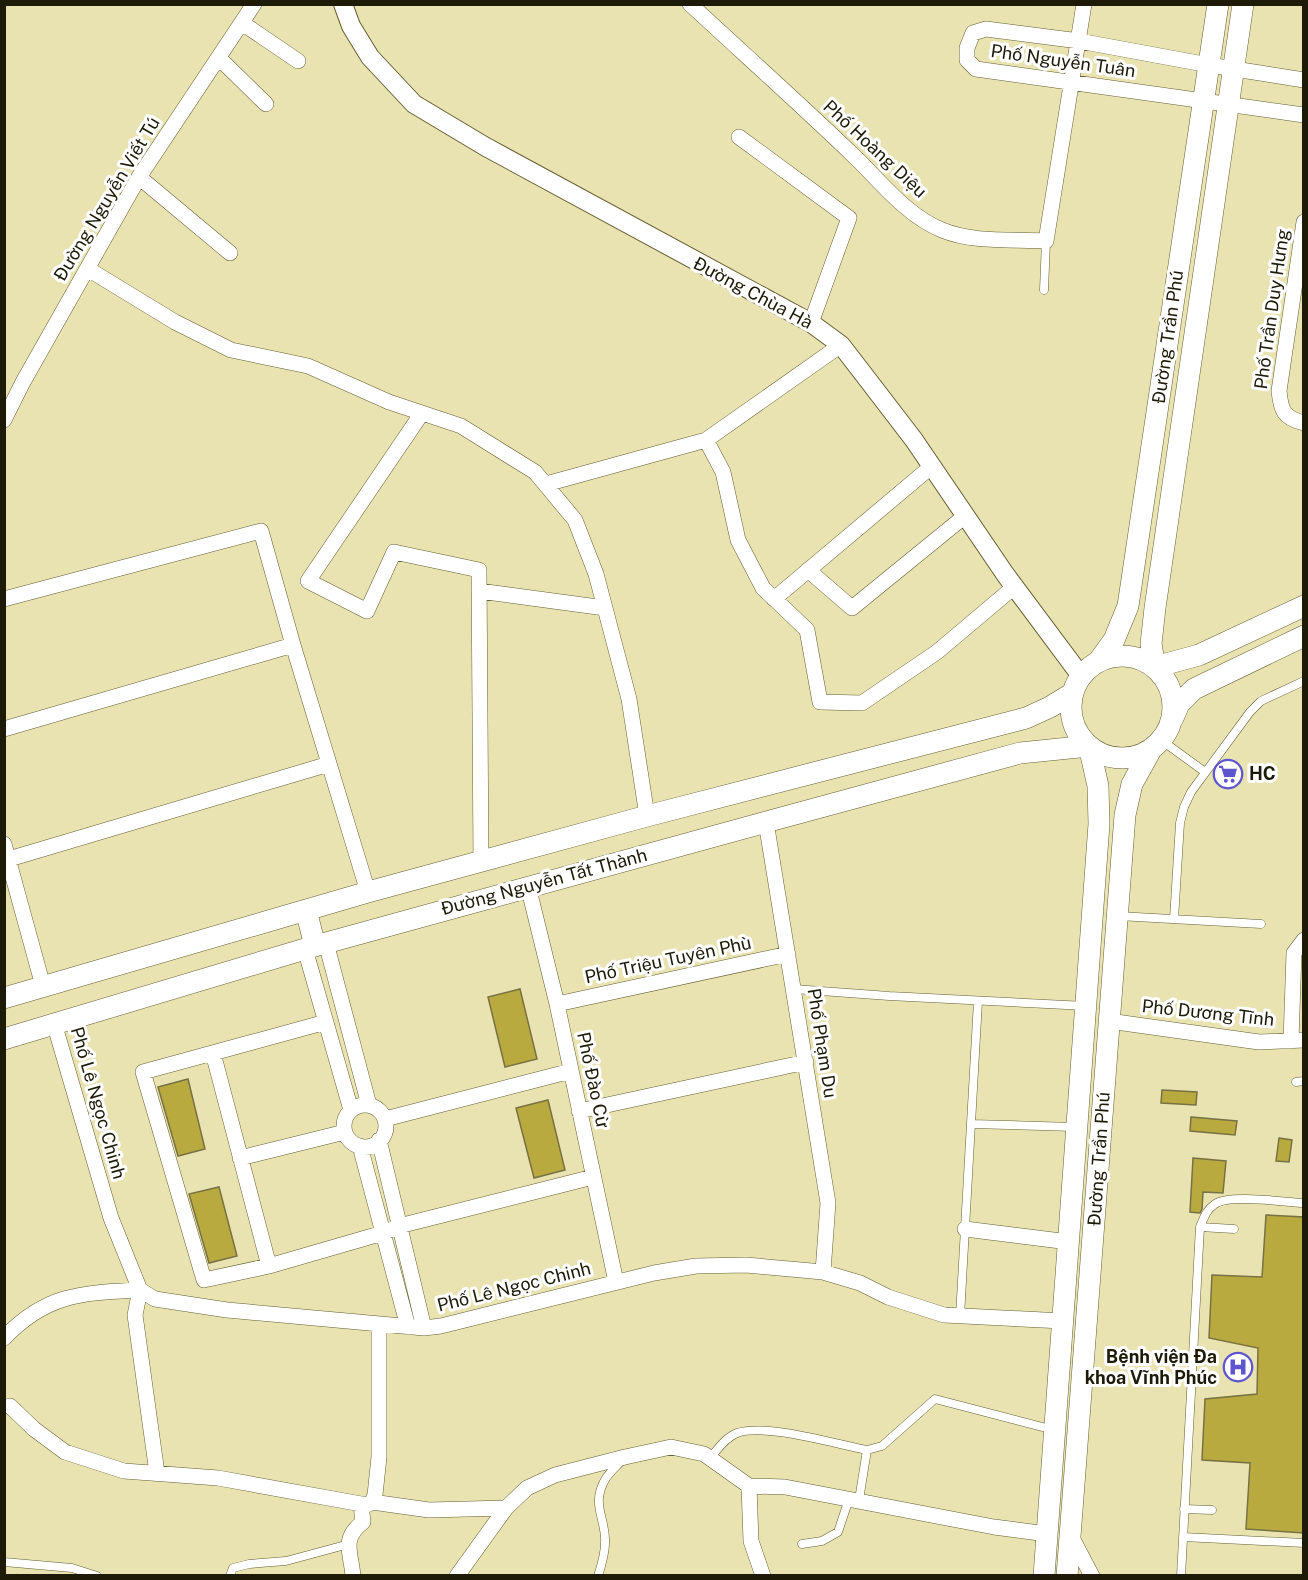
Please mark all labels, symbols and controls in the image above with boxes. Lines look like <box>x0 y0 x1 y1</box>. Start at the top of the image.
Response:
street label: Phố Nguyễn Tuân <box>989 40 1137 81</box>
street label: Phố Hoàng Diệu <box>819 95 931 202</box>
street label: Đường Nguyễn Viết Tú <box>49 113 164 285</box>
street label: Phố Trần Duy Hưng <box>1250 227 1293 390</box>
street label: Đường Chùa Hà <box>690 252 816 333</box>
street label: Đường Trần Phú <box>1148 269 1187 405</box>
supermarket icon: HC <box>1212 758 1244 790</box>
place label: HC <box>1249 763 1276 784</box>
street label: Đường Nguyễn Tất Thành <box>439 844 649 919</box>
street label: Phố Triệu Tuyên Phù <box>583 932 753 987</box>
street label: Phố Phạm Du <box>803 987 842 1099</box>
street label: Phố Dương Tĩnh <box>1141 995 1275 1030</box>
street label: Phố Lê Ngọc Chinh <box>67 1024 130 1181</box>
street label: Phố Đào Cừ <box>573 1030 614 1130</box>
street label: Đường Trần Phú <box>1083 1091 1114 1227</box>
street label: Phố Lê Ngọc Chinh <box>435 1257 593 1316</box>
place label: Bệnh viện Đa khoa Vĩnh Phúc <box>1085 1346 1217 1388</box>
hospital icon: Bệnh viện Đa khoa Vĩnh Phúc <box>1222 1351 1254 1383</box>

